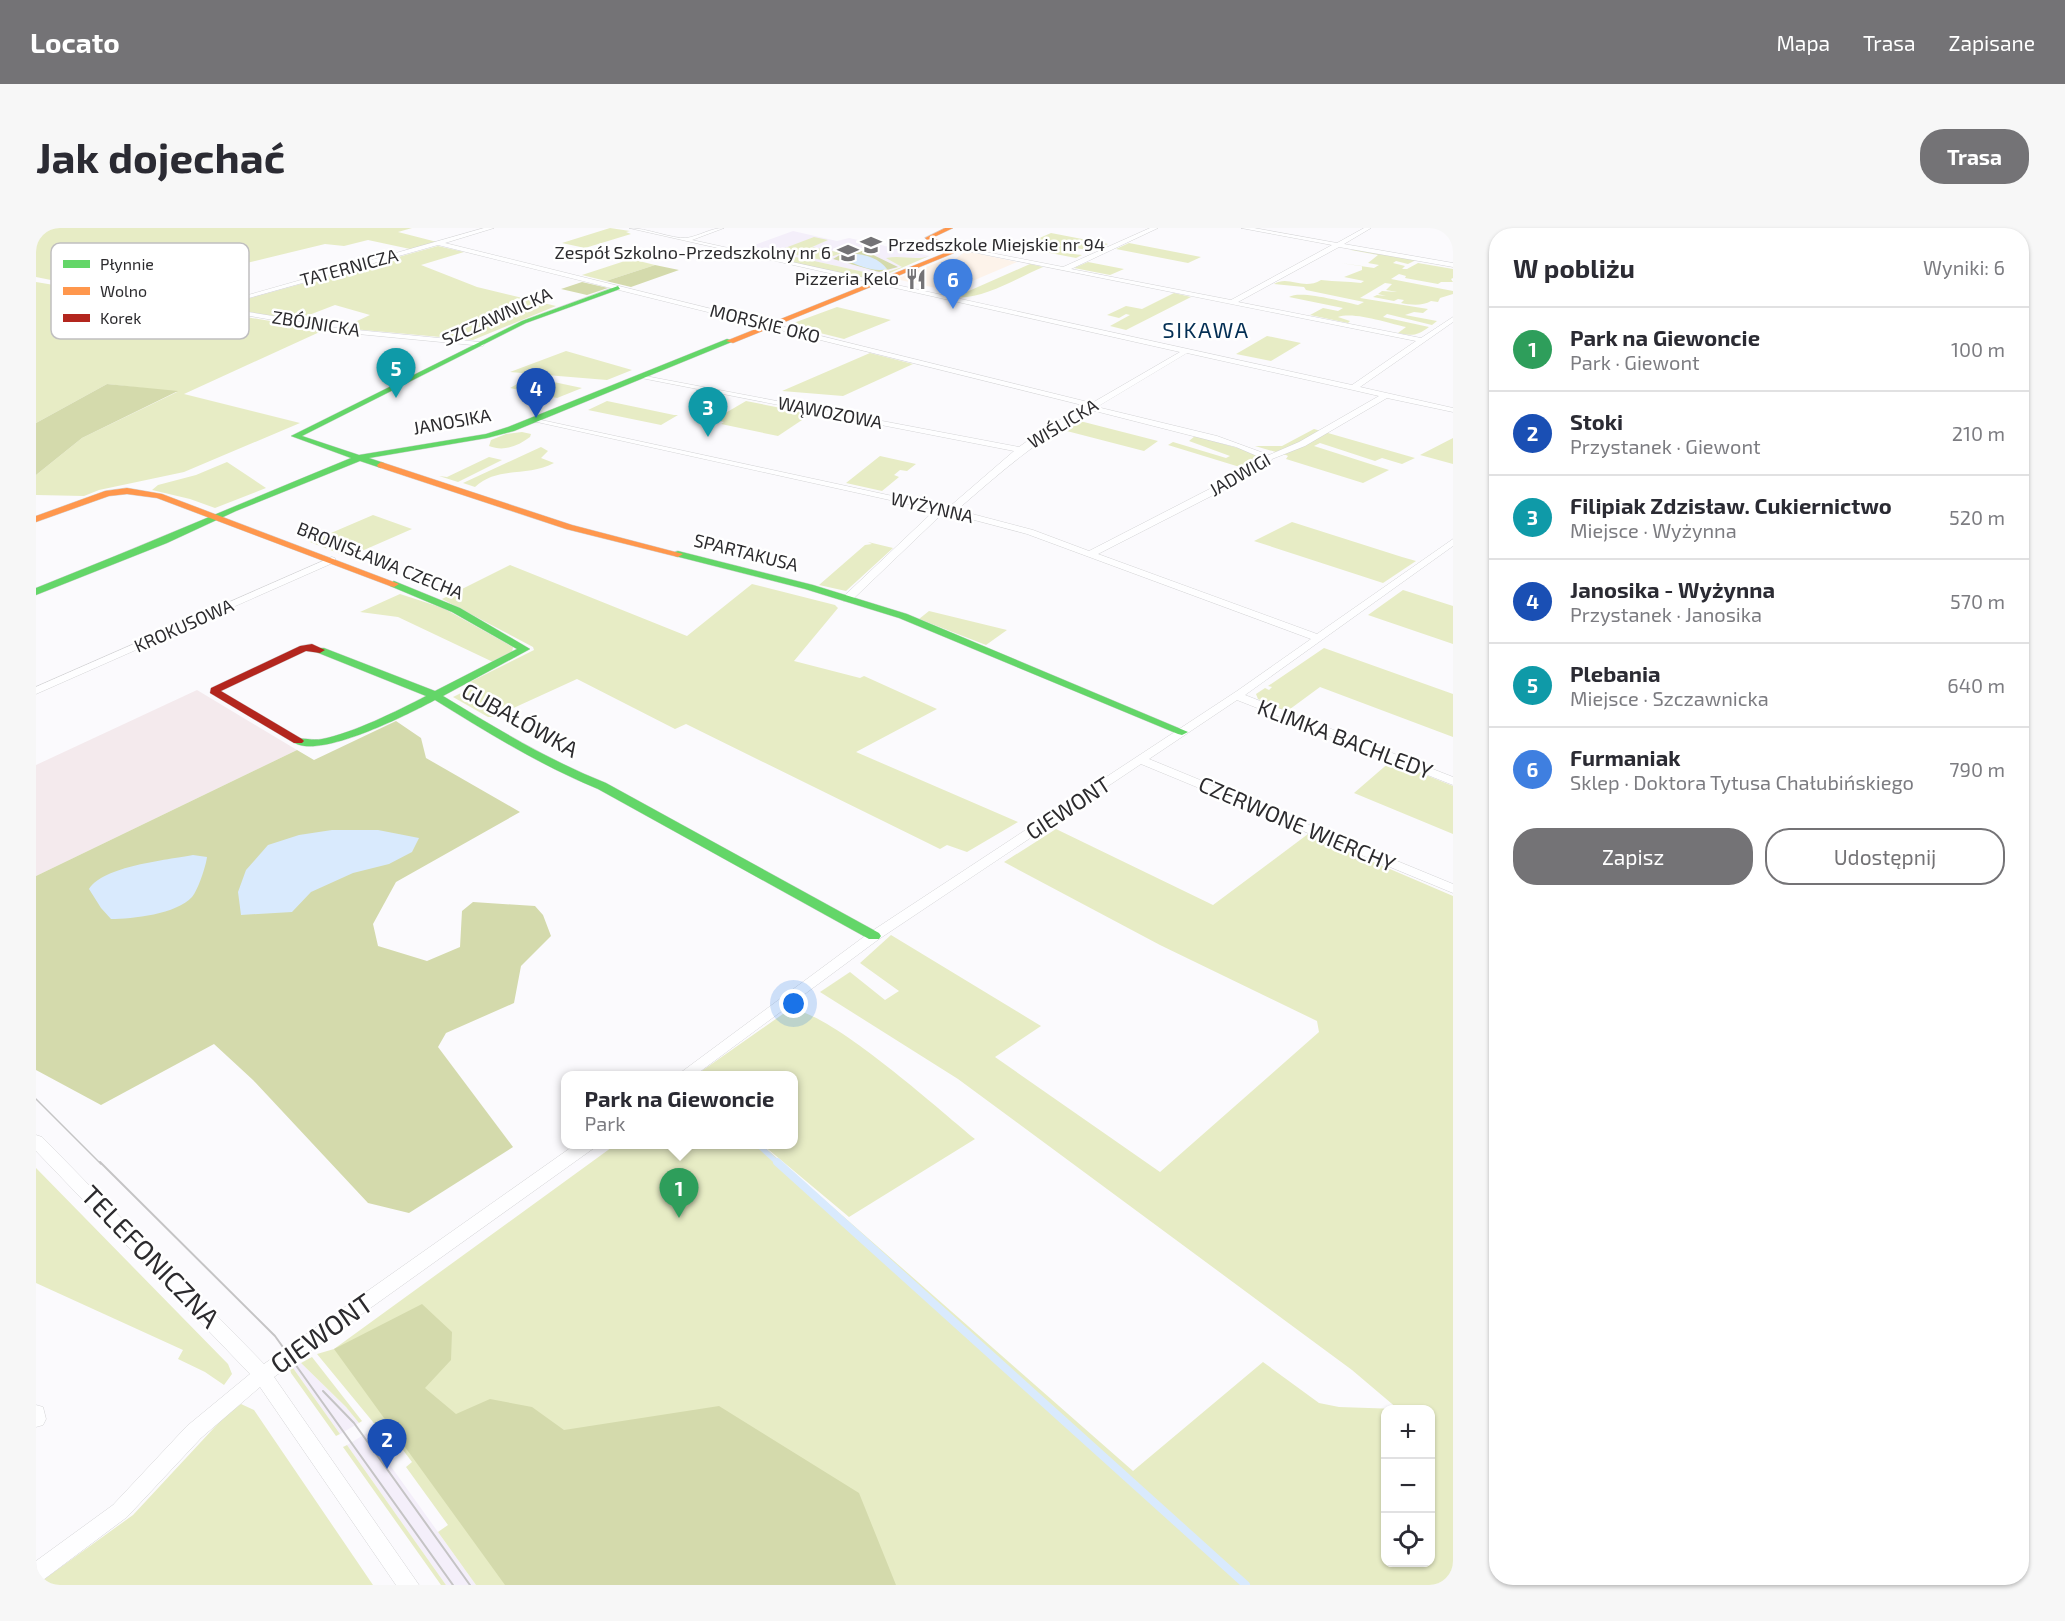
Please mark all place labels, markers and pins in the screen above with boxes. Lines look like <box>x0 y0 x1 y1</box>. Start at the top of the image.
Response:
school or university icon: Przedszkole Miejskie nr 94 <box>859 233 883 257</box>
place label: Przedszkole Miejskie nr 94 <box>888 233 1105 255</box>
place label: Zespół Szkolno-Przedszkolny nr 6 <box>555 241 831 263</box>
school or university icon: Zespół Szkolno-Przedszkolny nr 6 <box>836 241 860 265</box>
pin: 6 <box>934 260 972 309</box>
place label: Pizzeria Kelo <box>795 267 899 289</box>
restaurant icon: Pizzeria Kelo <box>904 267 928 291</box>
pin: 5 <box>376 348 416 398</box>
pin: 4 <box>516 368 556 418</box>
pin: 3 <box>688 388 728 437</box>
pin: 1 <box>660 1168 698 1218</box>
pin: 2 <box>368 1420 406 1469</box>

